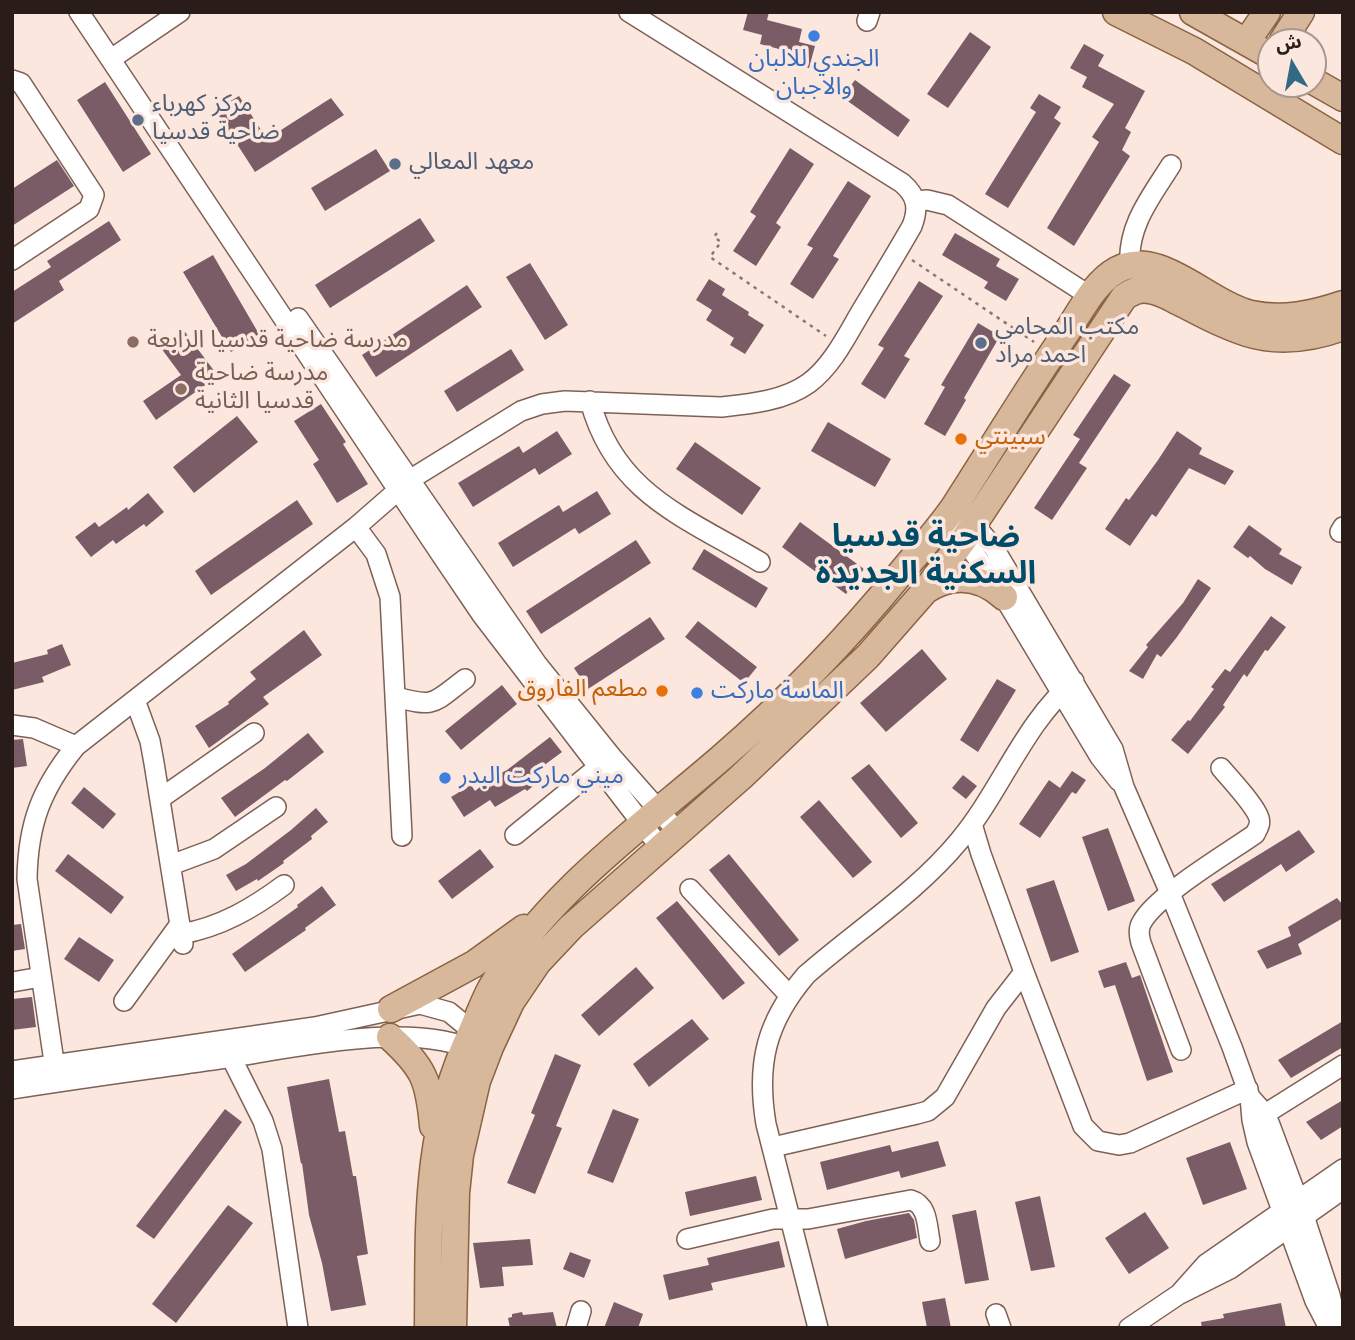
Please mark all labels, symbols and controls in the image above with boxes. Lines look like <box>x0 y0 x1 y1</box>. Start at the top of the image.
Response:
text: ش <box>1273 27 1304 60</box>
marker: الجندي للالبان والاجبان <box>806 28 822 44</box>
north arrow <box>1257 28 1327 98</box>
place label: الجندي للالبان والاجبان <box>749 47 879 103</box>
place label: مركز كهرباء ضاحية قدسيا <box>152 92 280 148</box>
marker: مركز كهرباء ضاحية قدسيا <box>130 112 146 128</box>
place label: معهد المعالي <box>409 150 534 178</box>
marker: معهد المعالي <box>387 156 403 172</box>
place label: مكتب المحامي احمد مراد <box>995 315 1139 371</box>
place label: مدرسة ضاحية قدسيا الرابعة <box>147 328 408 356</box>
marker: مدرسة ضاحية قدسيا الرابعة <box>125 334 141 350</box>
marker: مكتب المحامي احمد مراد <box>973 335 989 351</box>
place label: مدرسة ضاحية قدسيا الثانية <box>195 361 328 417</box>
marker: مدرسة ضاحية قدسيا الثانية <box>173 381 189 397</box>
place label: سبينتي <box>975 425 1046 453</box>
marker: سبينتي <box>953 431 969 447</box>
district label: ضاحية قدسيا السكنية الجديدة <box>816 521 1036 596</box>
place label: مطعم الفاروق <box>517 677 648 705</box>
place label: الماسة ماركت <box>711 679 844 707</box>
marker: مطعم الفاروق <box>654 683 670 699</box>
marker: الماسة ماركت <box>689 685 705 701</box>
place label: ميني ماركت البدر <box>459 764 624 792</box>
marker: ميني ماركت البدر <box>437 770 453 786</box>

